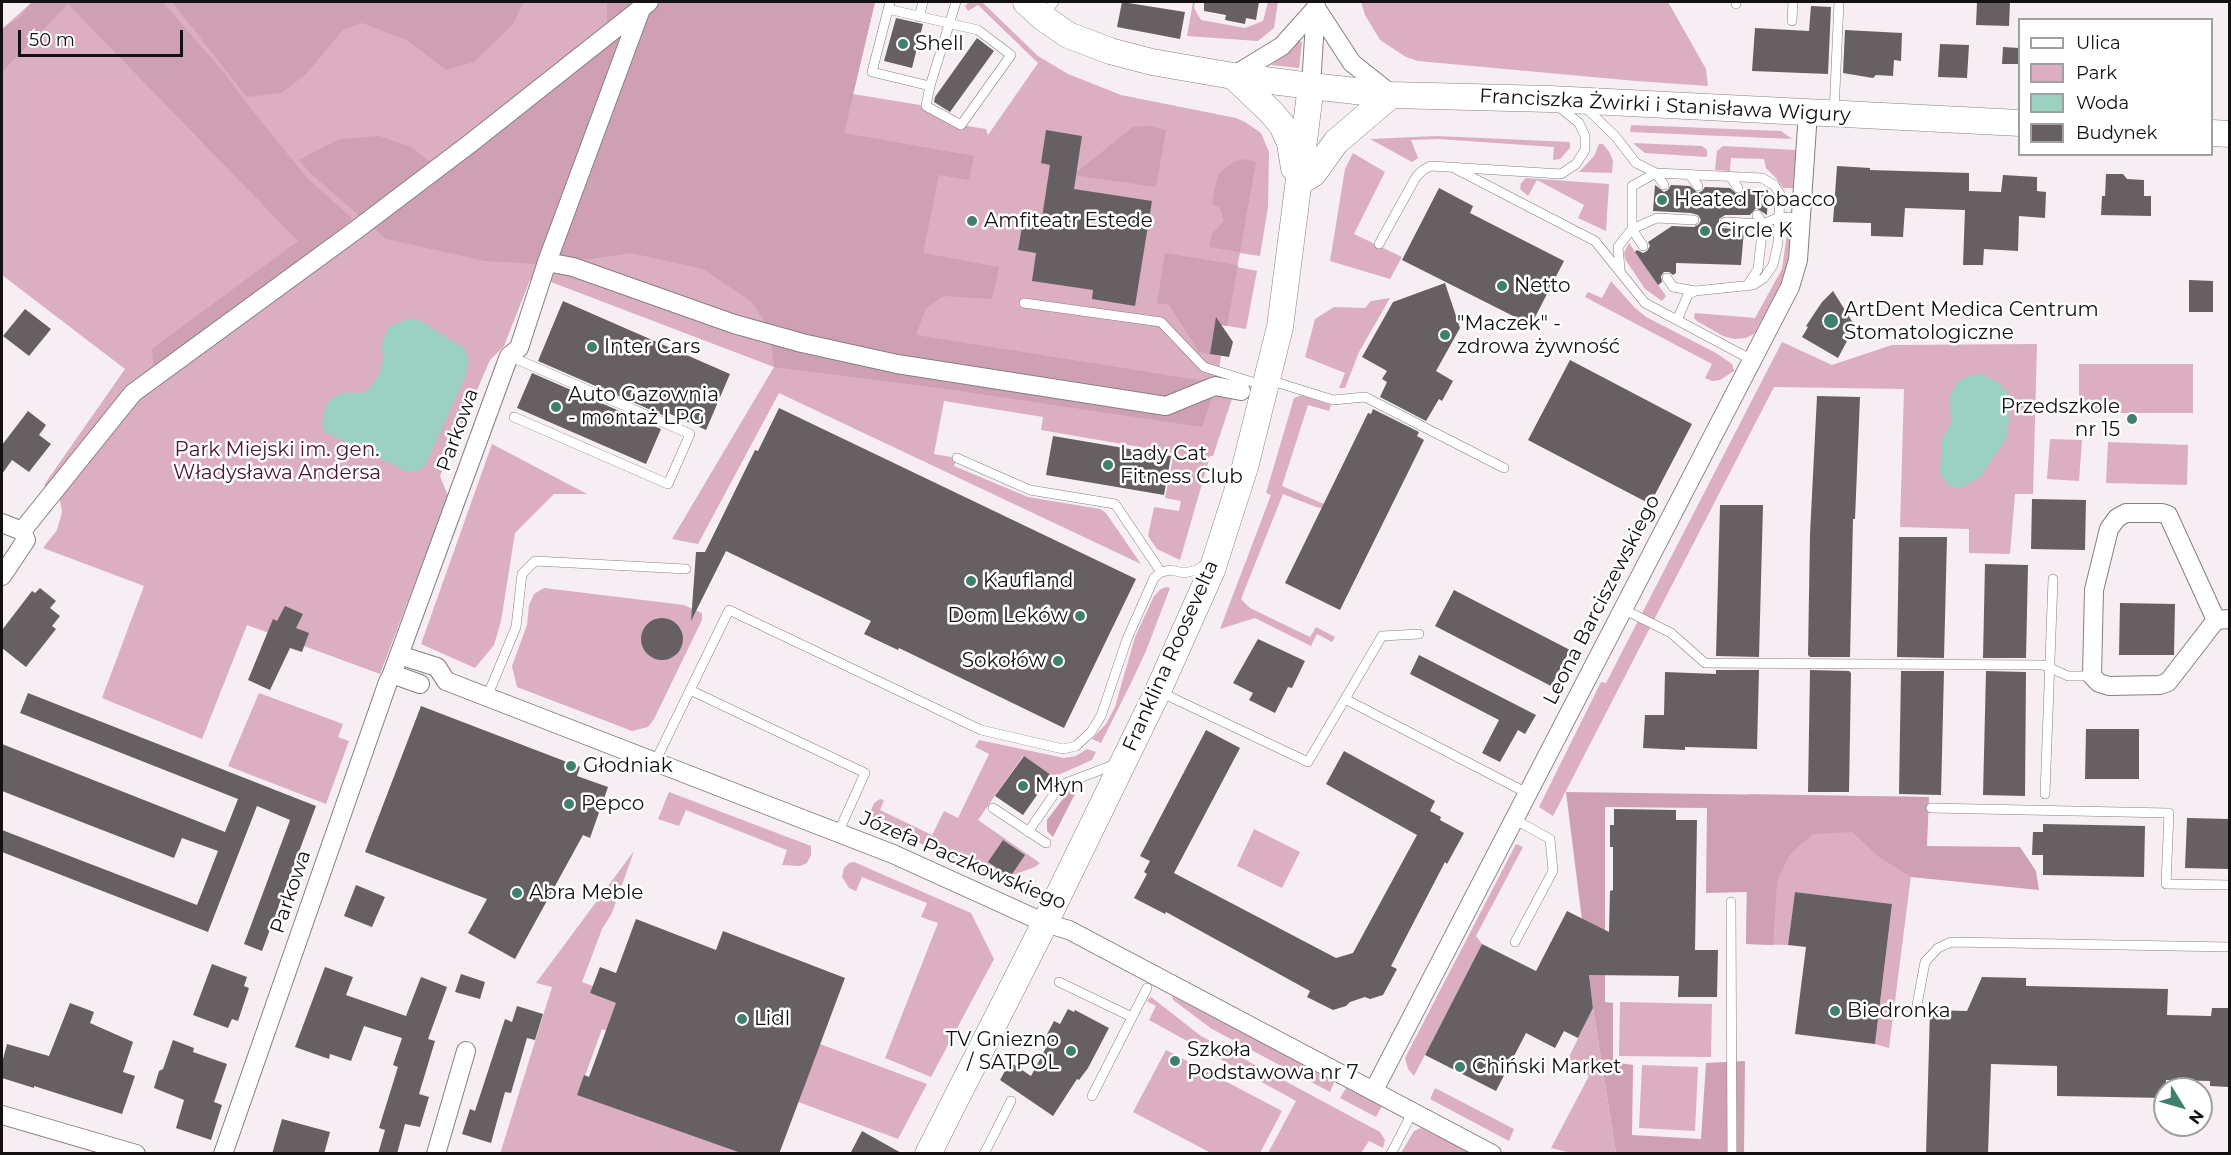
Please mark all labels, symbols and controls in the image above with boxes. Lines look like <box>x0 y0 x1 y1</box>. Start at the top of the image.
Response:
scale bar <box>21 18 186 56</box>
legend <box>2018 18 2213 156</box>
text: 50 m <box>29 29 75 51</box>
place label: Shell <box>915 32 964 56</box>
text: Ulica <box>2076 32 2121 54</box>
marker: Shell <box>896 37 910 51</box>
text: Park <box>2076 62 2117 84</box>
street label: Franciszka Żwirki i Stanisława Wigury <box>1479 84 1851 128</box>
text: Woda <box>2076 92 2129 114</box>
text: Budynek <box>2076 122 2157 144</box>
place label: Heated Tobacco <box>1674 188 1835 212</box>
marker: Heated Tobacco <box>1655 193 1669 207</box>
place label: Amfiteatr Estede <box>984 209 1153 233</box>
marker: Amfiteatr Estede <box>965 214 979 228</box>
place label: Circle K <box>1717 219 1792 243</box>
marker: Circle K <box>1698 224 1712 238</box>
place label: Netto <box>1514 274 1570 298</box>
marker: Netto <box>1495 279 1509 293</box>
place label: ArtDent Medica Centrum Stomatologiczne <box>1844 298 2099 345</box>
place label: "Maczek" - zdrowa żywność <box>1457 312 1620 359</box>
marker: ArtDent Medica Centrum Stomatologiczne <box>1822 312 1840 330</box>
marker: "Maczek" - zdrowa żywność <box>1438 328 1452 342</box>
place label: Inter Cars <box>604 335 700 359</box>
marker: Inter Cars <box>585 340 599 354</box>
place label: Auto Gazownia - montaż LPG <box>568 383 719 430</box>
street label: Parkowa <box>432 385 484 475</box>
place label: Przedszkole nr 15 <box>2001 395 2120 442</box>
marker: Auto Gazownia - montaż LPG <box>549 400 563 414</box>
marker: Przedszkole nr 15 <box>2125 412 2139 426</box>
park label: Park Miejski im. gen. Władysława Andersa <box>173 438 381 485</box>
place label: Lady Cat Fitness Club <box>1120 442 1243 489</box>
marker: Lady Cat Fitness Club <box>1101 458 1115 472</box>
street label: Leona Barciszewskiego <box>1539 491 1665 709</box>
street label: Franklina Roosevelta <box>1118 557 1224 755</box>
place label: Kaufland <box>983 569 1073 593</box>
marker: Kaufland <box>964 574 978 588</box>
place label: Dom Leków <box>947 604 1068 628</box>
marker: Dom Leków <box>1073 609 1087 623</box>
place label: Sokołów <box>962 649 1046 673</box>
marker: Sokołów <box>1051 654 1065 668</box>
place label: Głodniak <box>583 754 673 778</box>
marker: Głodniak <box>564 759 578 773</box>
place label: Młyn <box>1035 774 1084 798</box>
marker: Młyn <box>1016 779 1030 793</box>
place label: Pepco <box>581 792 644 816</box>
marker: Pepco <box>562 797 576 811</box>
street label: Józefa Paczkowskiego <box>856 807 1070 915</box>
street label: Parkowa <box>266 847 316 937</box>
place label: Abra Meble <box>529 881 643 905</box>
marker: Abra Meble <box>510 886 524 900</box>
place label: Biedronka <box>1847 999 1950 1023</box>
marker: Biedronka <box>1828 1004 1842 1018</box>
place label: Lidl <box>754 1007 790 1031</box>
marker: Lidl <box>735 1012 749 1026</box>
place label: TV Gniezno / SATPOL <box>946 1028 1059 1075</box>
place label: Szkoła Podstawowa nr 7 <box>1187 1038 1359 1085</box>
marker: TV Gniezno / SATPOL <box>1064 1044 1078 1058</box>
marker: Szkoła Podstawowa nr 7 <box>1168 1054 1182 1068</box>
place label: Chiński Market <box>1472 1055 1621 1079</box>
marker: Chiński Market <box>1453 1060 1467 1074</box>
north arrow <box>2153 1077 2213 1137</box>
text: N <box>2185 1106 2208 1128</box>

